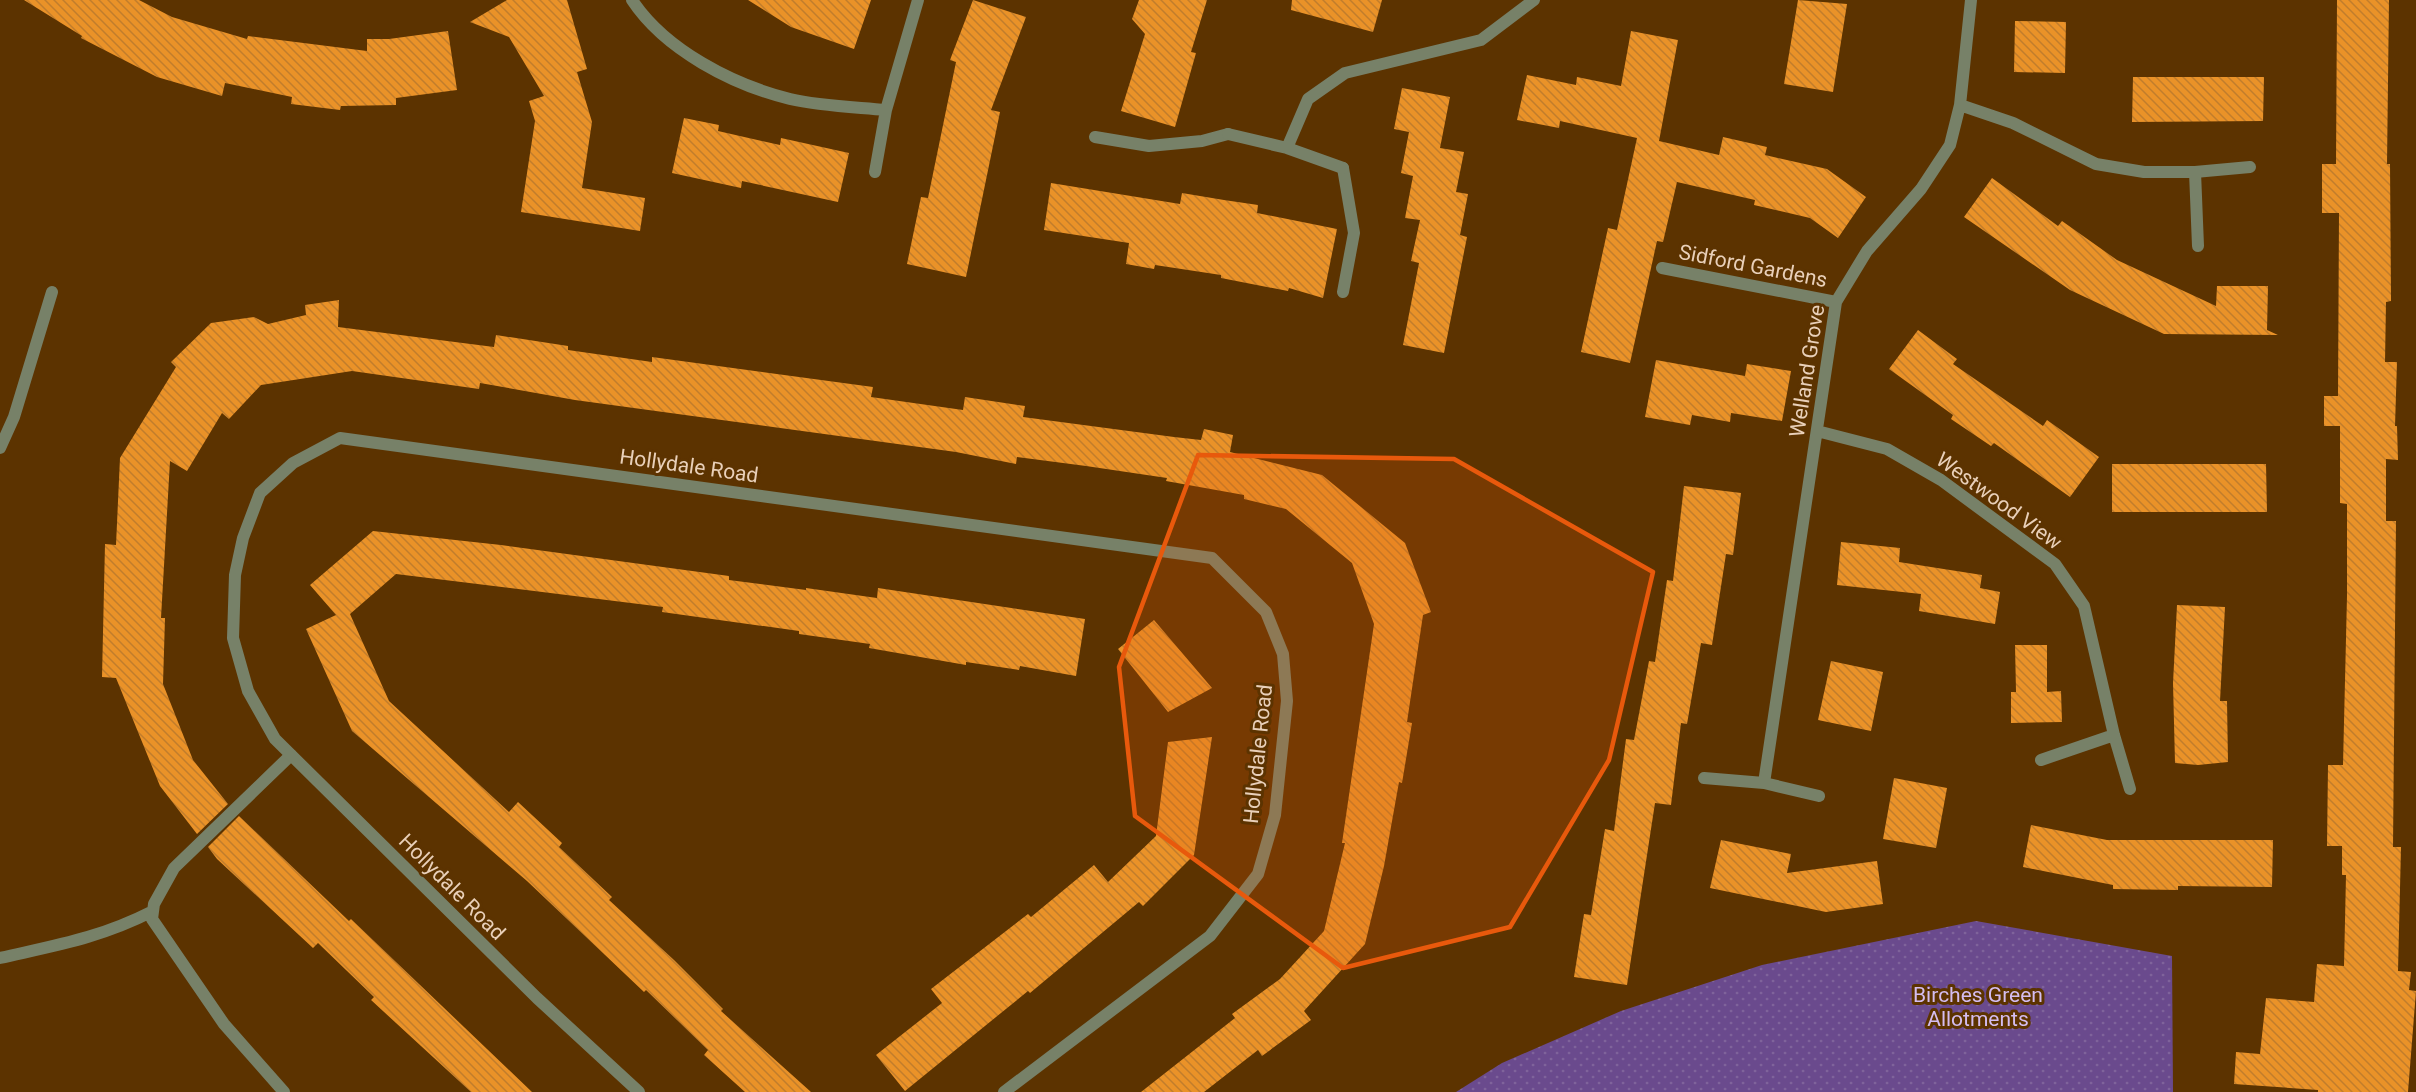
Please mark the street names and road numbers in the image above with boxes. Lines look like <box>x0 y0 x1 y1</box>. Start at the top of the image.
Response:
street label: Sidford Gardens <box>1677 240 1829 292</box>
street label: Welland Grove <box>1785 303 1829 439</box>
street label: Hollydale Road <box>618 444 760 488</box>
street label: Westwood View <box>1932 447 2067 555</box>
street label: Hollydale Road <box>1239 683 1277 825</box>
street label: Hollydale Road <box>394 829 510 945</box>

